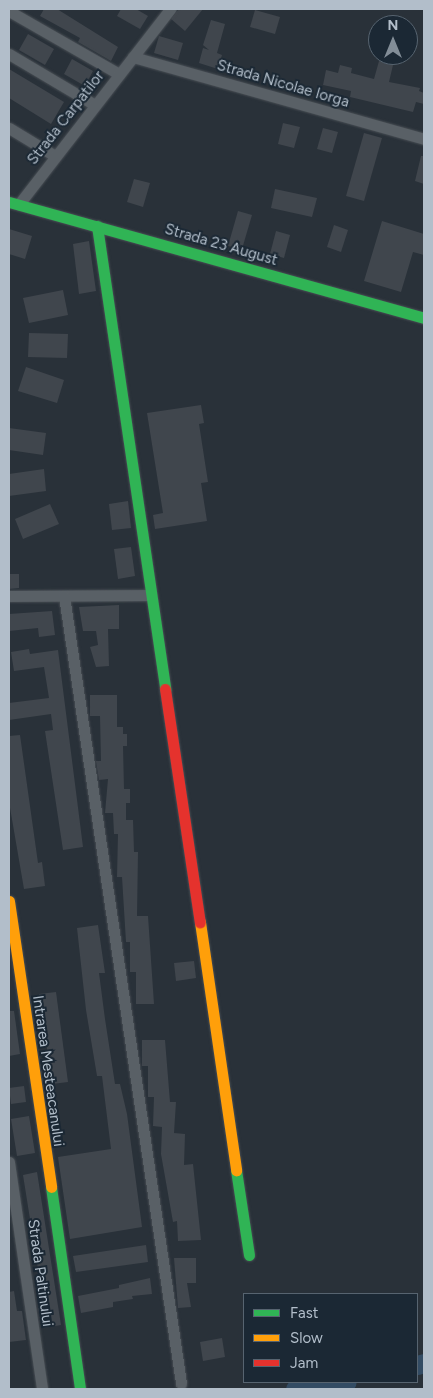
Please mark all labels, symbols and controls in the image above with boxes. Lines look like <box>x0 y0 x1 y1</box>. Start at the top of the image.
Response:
north arrow <box>368 15 418 65</box>
text: N <box>388 17 398 34</box>
street label: Strada Nicolae Iorga <box>215 56 351 112</box>
street label: Strada Carpatilor <box>24 68 108 168</box>
street label: Strada 23 August <box>163 220 279 270</box>
street label: Intrarea Mesteacanului <box>28 994 68 1148</box>
street label: Strada Paltinului <box>24 1218 56 1328</box>
legend <box>243 1293 418 1383</box>
text: Fast <box>290 1304 318 1322</box>
text: Slow <box>290 1329 323 1347</box>
text: Jam <box>290 1354 318 1372</box>

